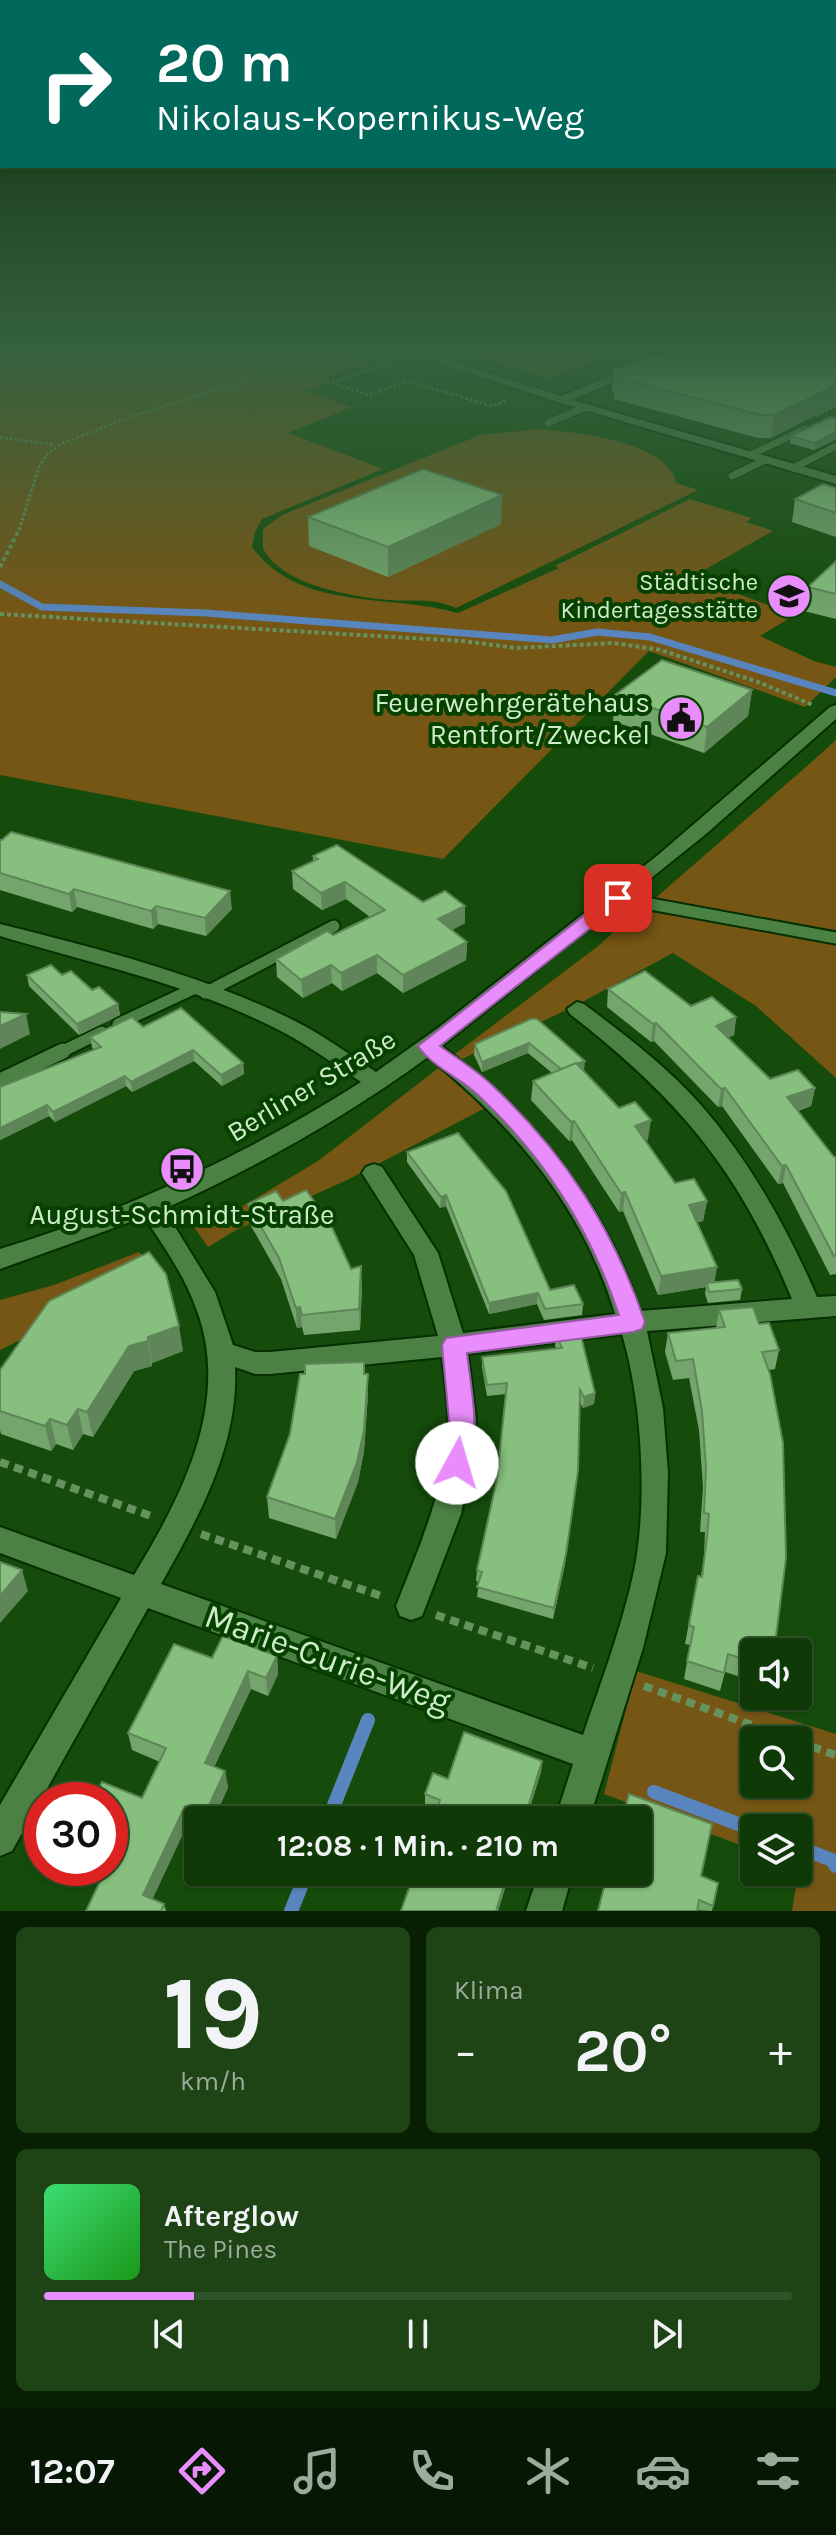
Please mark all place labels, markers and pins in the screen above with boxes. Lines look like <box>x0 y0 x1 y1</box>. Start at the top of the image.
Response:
place label: Städtische Kindertagesstätte <box>561 568 758 624</box>
school or university icon: Städtische Kindertagesstätte <box>765 572 813 620</box>
place label: Feuerwehrgerätehaus Rentfort/Zweckel <box>374 686 650 751</box>
public building icon: Feuerwehrgerätehaus Rentfort/Zweckel <box>657 694 705 742</box>
pin <box>584 864 652 932</box>
bus stop icon: August-Schmidt-Straße <box>158 1145 206 1193</box>
place label: August-Schmidt-Straße <box>29 1198 335 1231</box>

